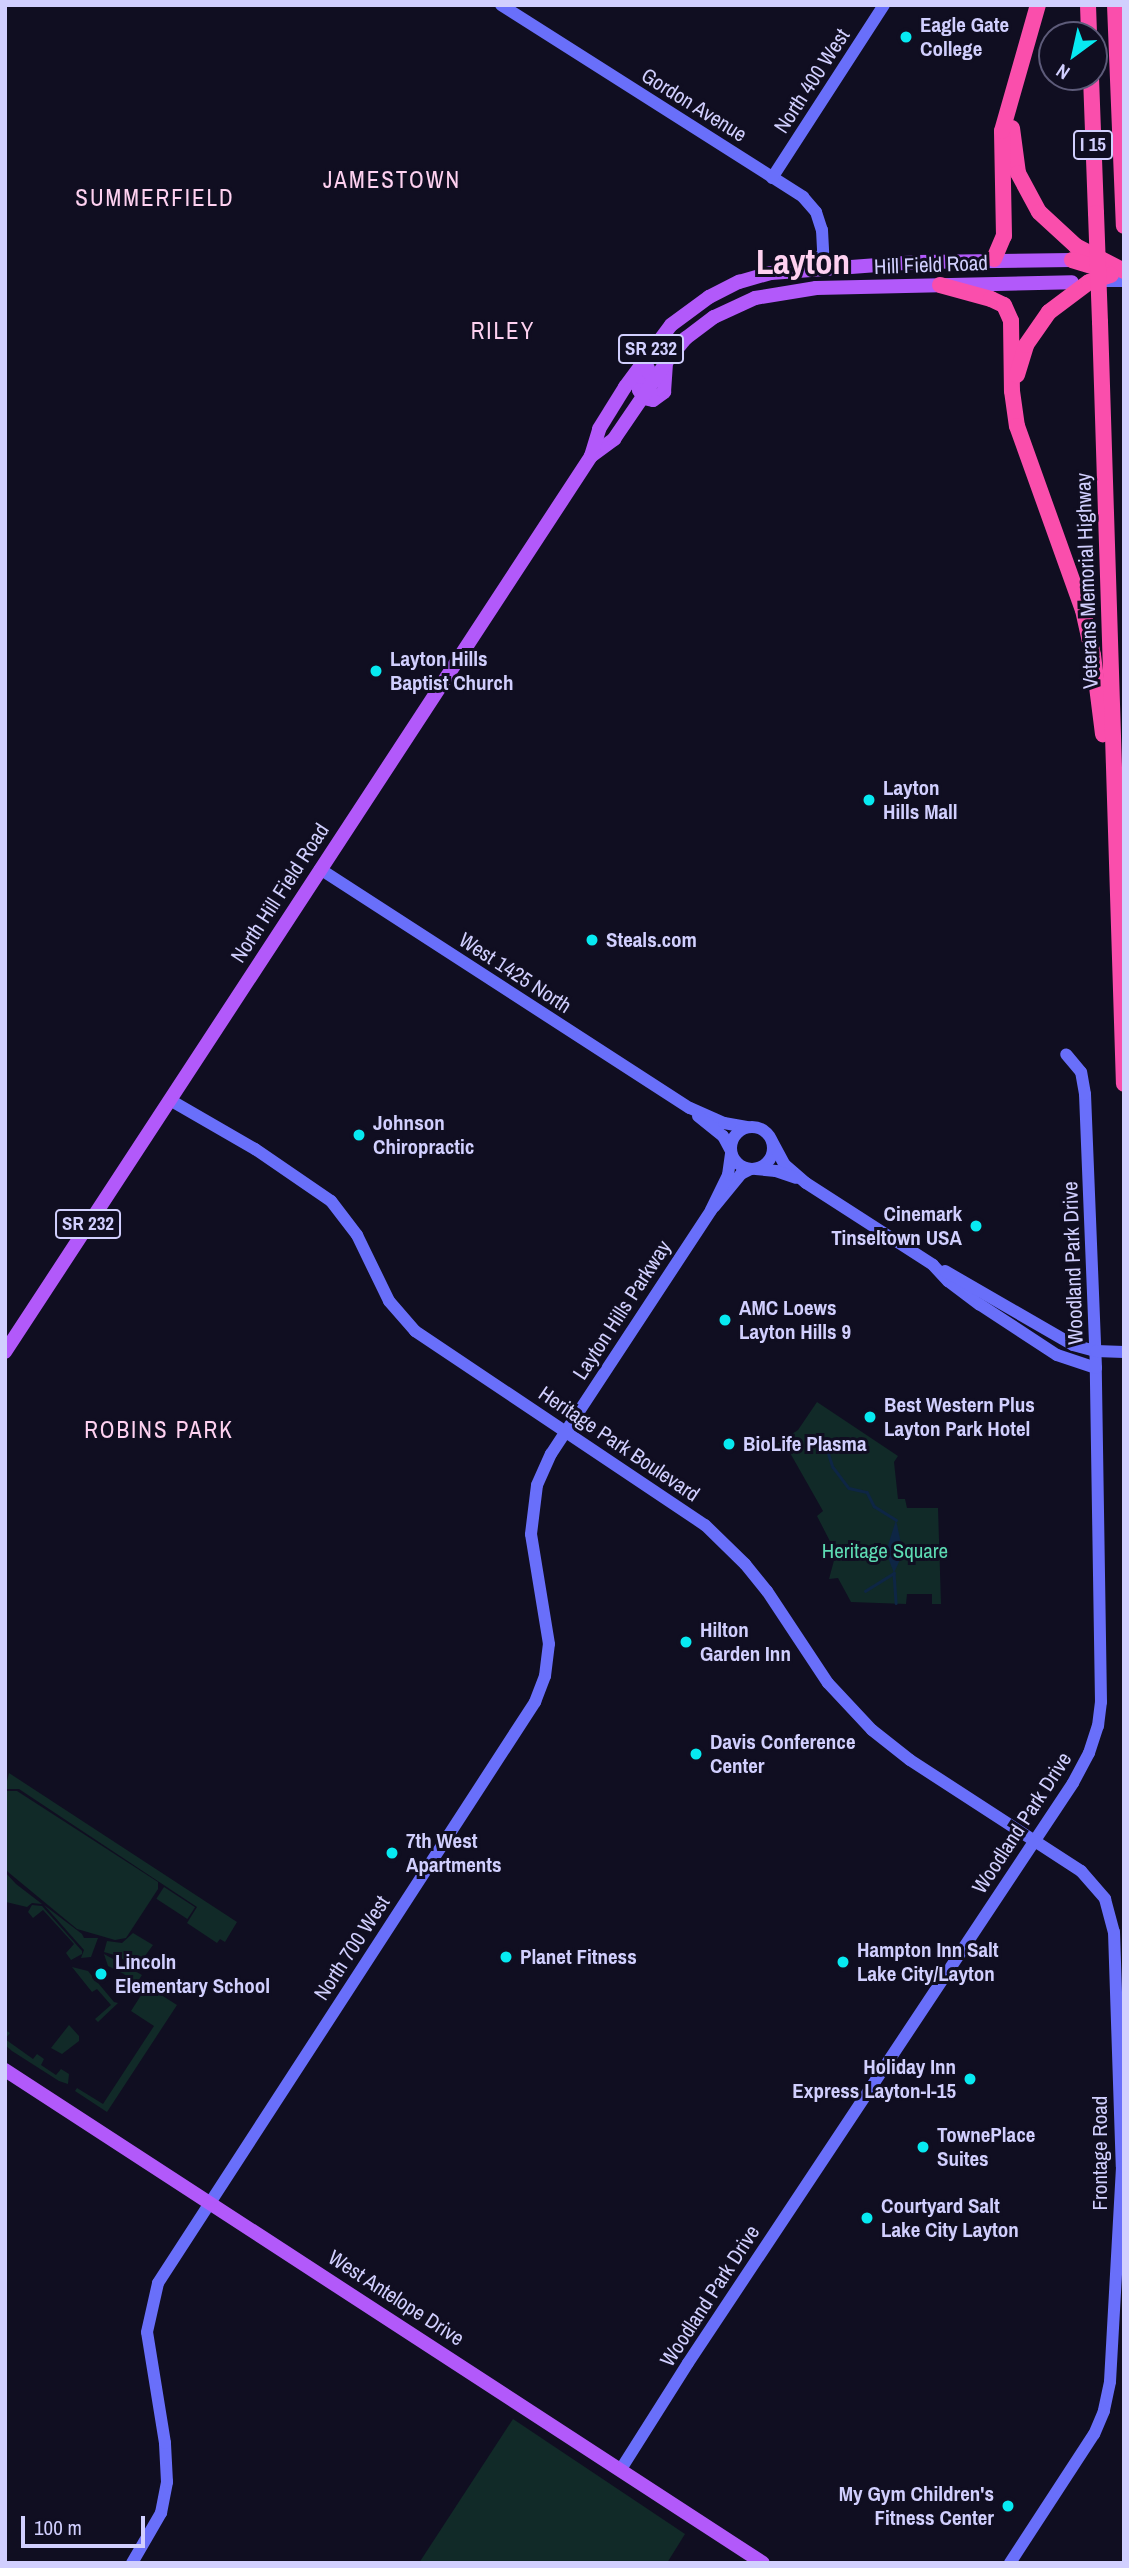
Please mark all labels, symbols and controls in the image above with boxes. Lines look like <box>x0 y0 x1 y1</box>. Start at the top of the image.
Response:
place label: Eagle Gate College <box>920 12 1009 62</box>
north arrow <box>1038 21 1108 91</box>
street label: North 400 West <box>769 24 855 138</box>
marker: Eagle Gate College <box>898 29 914 45</box>
text: N <box>1051 58 1074 86</box>
street label: Gordon Avenue <box>636 62 752 148</box>
road number: I 15 <box>1072 130 1114 160</box>
district label: JAMESTOWN <box>324 166 460 194</box>
district label: SUMMERFIELD <box>77 184 233 212</box>
district label: Layton <box>756 241 850 283</box>
street label: Hill Field Road <box>874 250 988 280</box>
district label: RILEY <box>471 317 535 345</box>
road number: SR 232 <box>618 334 684 364</box>
street label: Veterans Memorial Highway <box>1071 472 1103 690</box>
place label: Layton Hills Baptist Church <box>390 646 513 696</box>
marker: Layton Hills Baptist Church <box>368 663 384 679</box>
place label: Layton Hills Mall <box>883 775 958 825</box>
marker: Layton Hills Mall <box>861 792 877 808</box>
street label: North Hill Field Road <box>226 819 334 967</box>
street label: West 1425 North <box>454 927 576 1019</box>
place label: Steals.com <box>606 927 697 953</box>
marker: Steals.com <box>584 932 600 948</box>
place label: Johnson Chiropractic <box>373 1110 474 1160</box>
marker: Johnson Chiropractic <box>351 1127 367 1143</box>
street label: Woodland Park Drive <box>1058 1181 1088 1345</box>
place label: Cinemark Tinseltown USA <box>831 1201 962 1251</box>
road number: SR 232 <box>55 1208 121 1240</box>
marker: Cinemark Tinseltown USA <box>968 1218 984 1234</box>
street label: Layton Hills Parkway <box>568 1236 676 1384</box>
place label: AMC Loews Layton Hills 9 <box>739 1295 851 1345</box>
marker: AMC Loews Layton Hills 9 <box>717 1312 733 1328</box>
street label: Heritage Park Boulevard <box>534 1381 704 1507</box>
place label: Best Western Plus Layton Park Hotel <box>884 1392 1035 1442</box>
marker: Best Western Plus Layton Park Hotel <box>862 1409 878 1425</box>
district label: ROBINS PARK <box>86 1416 232 1444</box>
place label: BioLife Plasma <box>743 1431 866 1457</box>
marker: BioLife Plasma <box>721 1436 737 1452</box>
park label: Heritage Square <box>822 1538 948 1564</box>
place label: Hilton Garden Inn <box>700 1617 791 1667</box>
marker: Hilton Garden Inn <box>678 1634 694 1650</box>
place label: Davis Conference Center <box>710 1729 855 1779</box>
marker: Davis Conference Center <box>688 1746 704 1762</box>
street label: Woodland Park Drive <box>967 1748 1077 1898</box>
place label: 7th West Apartments <box>406 1828 502 1878</box>
marker: 7th West Apartments <box>384 1845 400 1861</box>
street label: North 700 West <box>309 1891 395 2005</box>
place label: Hampton Inn Salt Lake City/Layton <box>857 1937 999 1987</box>
place label: Planet Fitness <box>520 1944 637 1970</box>
place label: Lincoln Elementary School <box>115 1949 270 1999</box>
marker: Planet Fitness <box>498 1949 514 1965</box>
marker: Hampton Inn Salt Lake City/Layton <box>835 1954 851 1970</box>
marker: Lincoln Elementary School <box>93 1966 109 1982</box>
place label: Holiday Inn Express Layton-I-15 <box>792 2054 956 2104</box>
marker: Holiday Inn Express Layton-I-15 <box>962 2071 978 2087</box>
street label: Frontage Road <box>1087 2096 1113 2210</box>
place label: TownePlace Suites <box>937 2122 1035 2172</box>
marker: TownePlace Suites <box>915 2139 931 2155</box>
place label: Courtyard Salt Lake City Layton <box>881 2193 1019 2243</box>
marker: Courtyard Salt Lake City Layton <box>859 2210 875 2226</box>
street label: Woodland Park Drive <box>655 2221 765 2371</box>
street label: West Antelope Drive <box>323 2245 469 2351</box>
place label: My Gym Children's Fitness Center <box>839 2481 994 2531</box>
marker: My Gym Children's Fitness Center <box>1000 2498 1016 2514</box>
scale bar <box>24 2502 149 2546</box>
text: 100 m <box>34 2513 82 2542</box>

